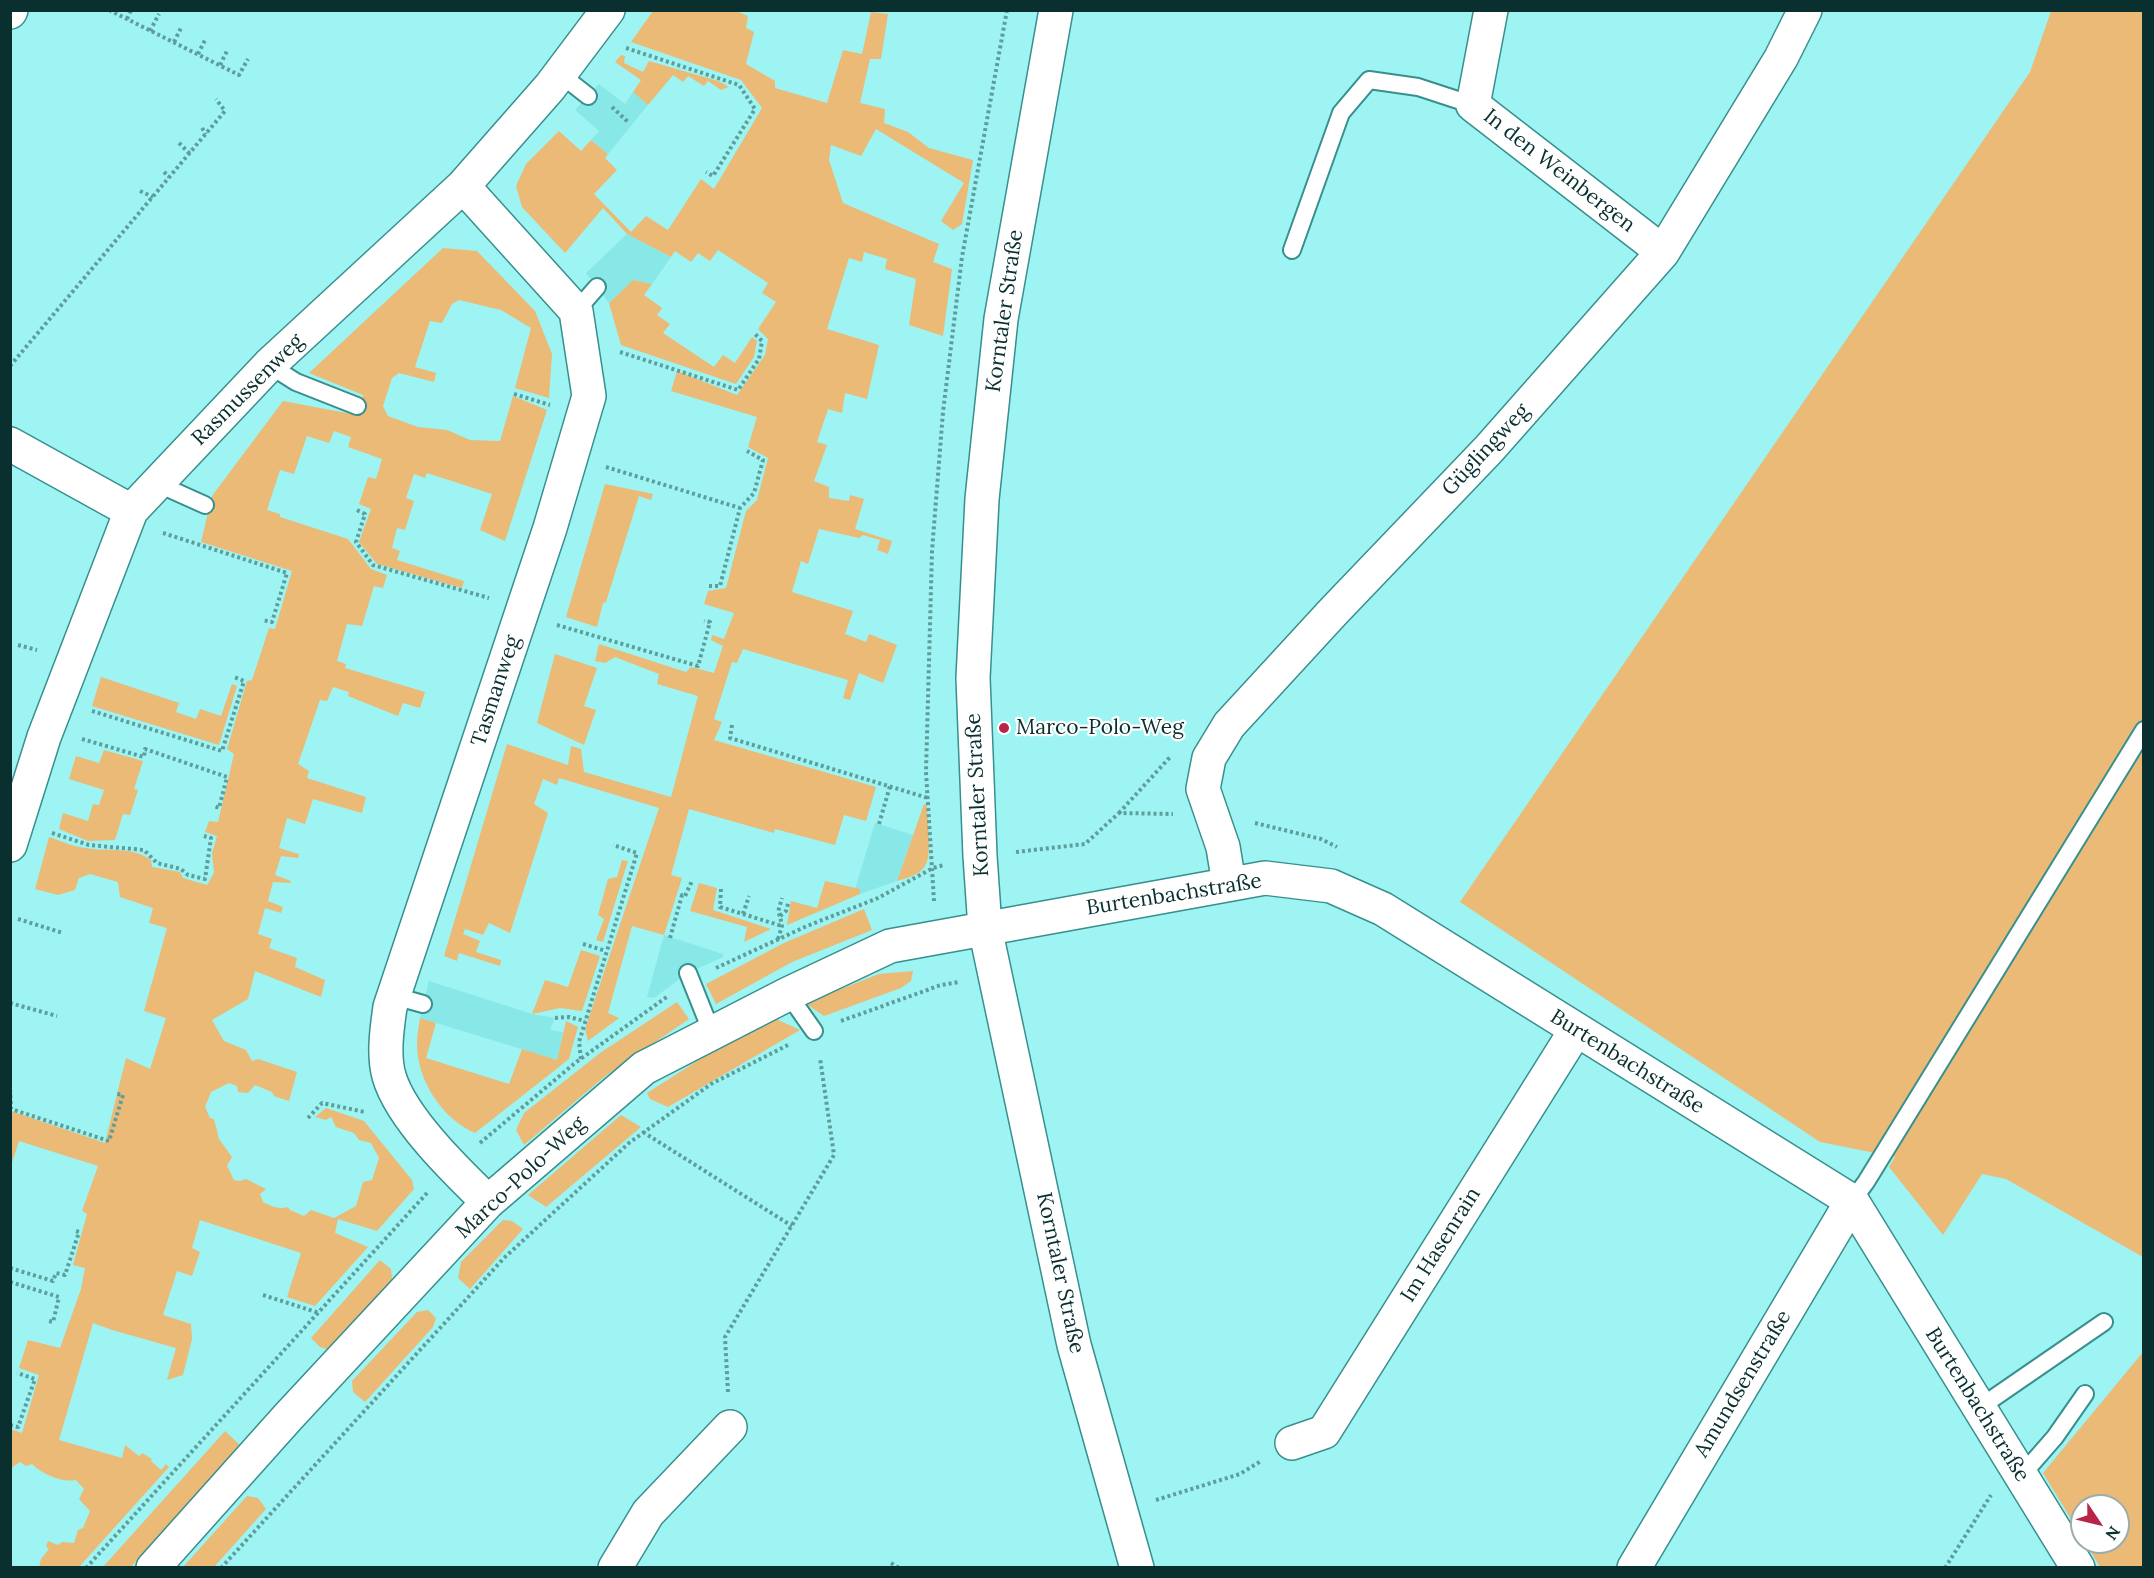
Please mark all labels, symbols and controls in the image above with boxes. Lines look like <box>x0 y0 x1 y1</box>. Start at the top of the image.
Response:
street label: In den Weinbergen <box>1478 104 1640 238</box>
street label: Korntaler Straße <box>981 228 1029 394</box>
street label: Rasmussenweg <box>187 329 309 451</box>
street label: Güglingweg <box>1437 399 1535 501</box>
street label: Tasmanweg <box>466 632 526 750</box>
street label: Korntaler Straße <box>961 712 995 878</box>
place label: Marco-Polo-Weg <box>1016 715 1184 741</box>
marker: Marco-Polo-Weg <box>997 721 1011 735</box>
street label: Burtenbachstraße <box>1085 869 1263 921</box>
street label: Burtenbachstraße <box>1545 1004 1709 1120</box>
street label: Marco-Polo-Weg <box>451 1112 591 1244</box>
street label: Im Hasenrain <box>1396 1183 1486 1307</box>
street label: Korntaler Straße <box>1031 1190 1089 1356</box>
street label: Amundsenstraße <box>1689 1306 1797 1462</box>
street label: Burtenbachstraße <box>1919 1323 2035 1487</box>
north arrow <box>2070 1494 2130 1554</box>
text: N <box>2101 1522 2125 1544</box>

